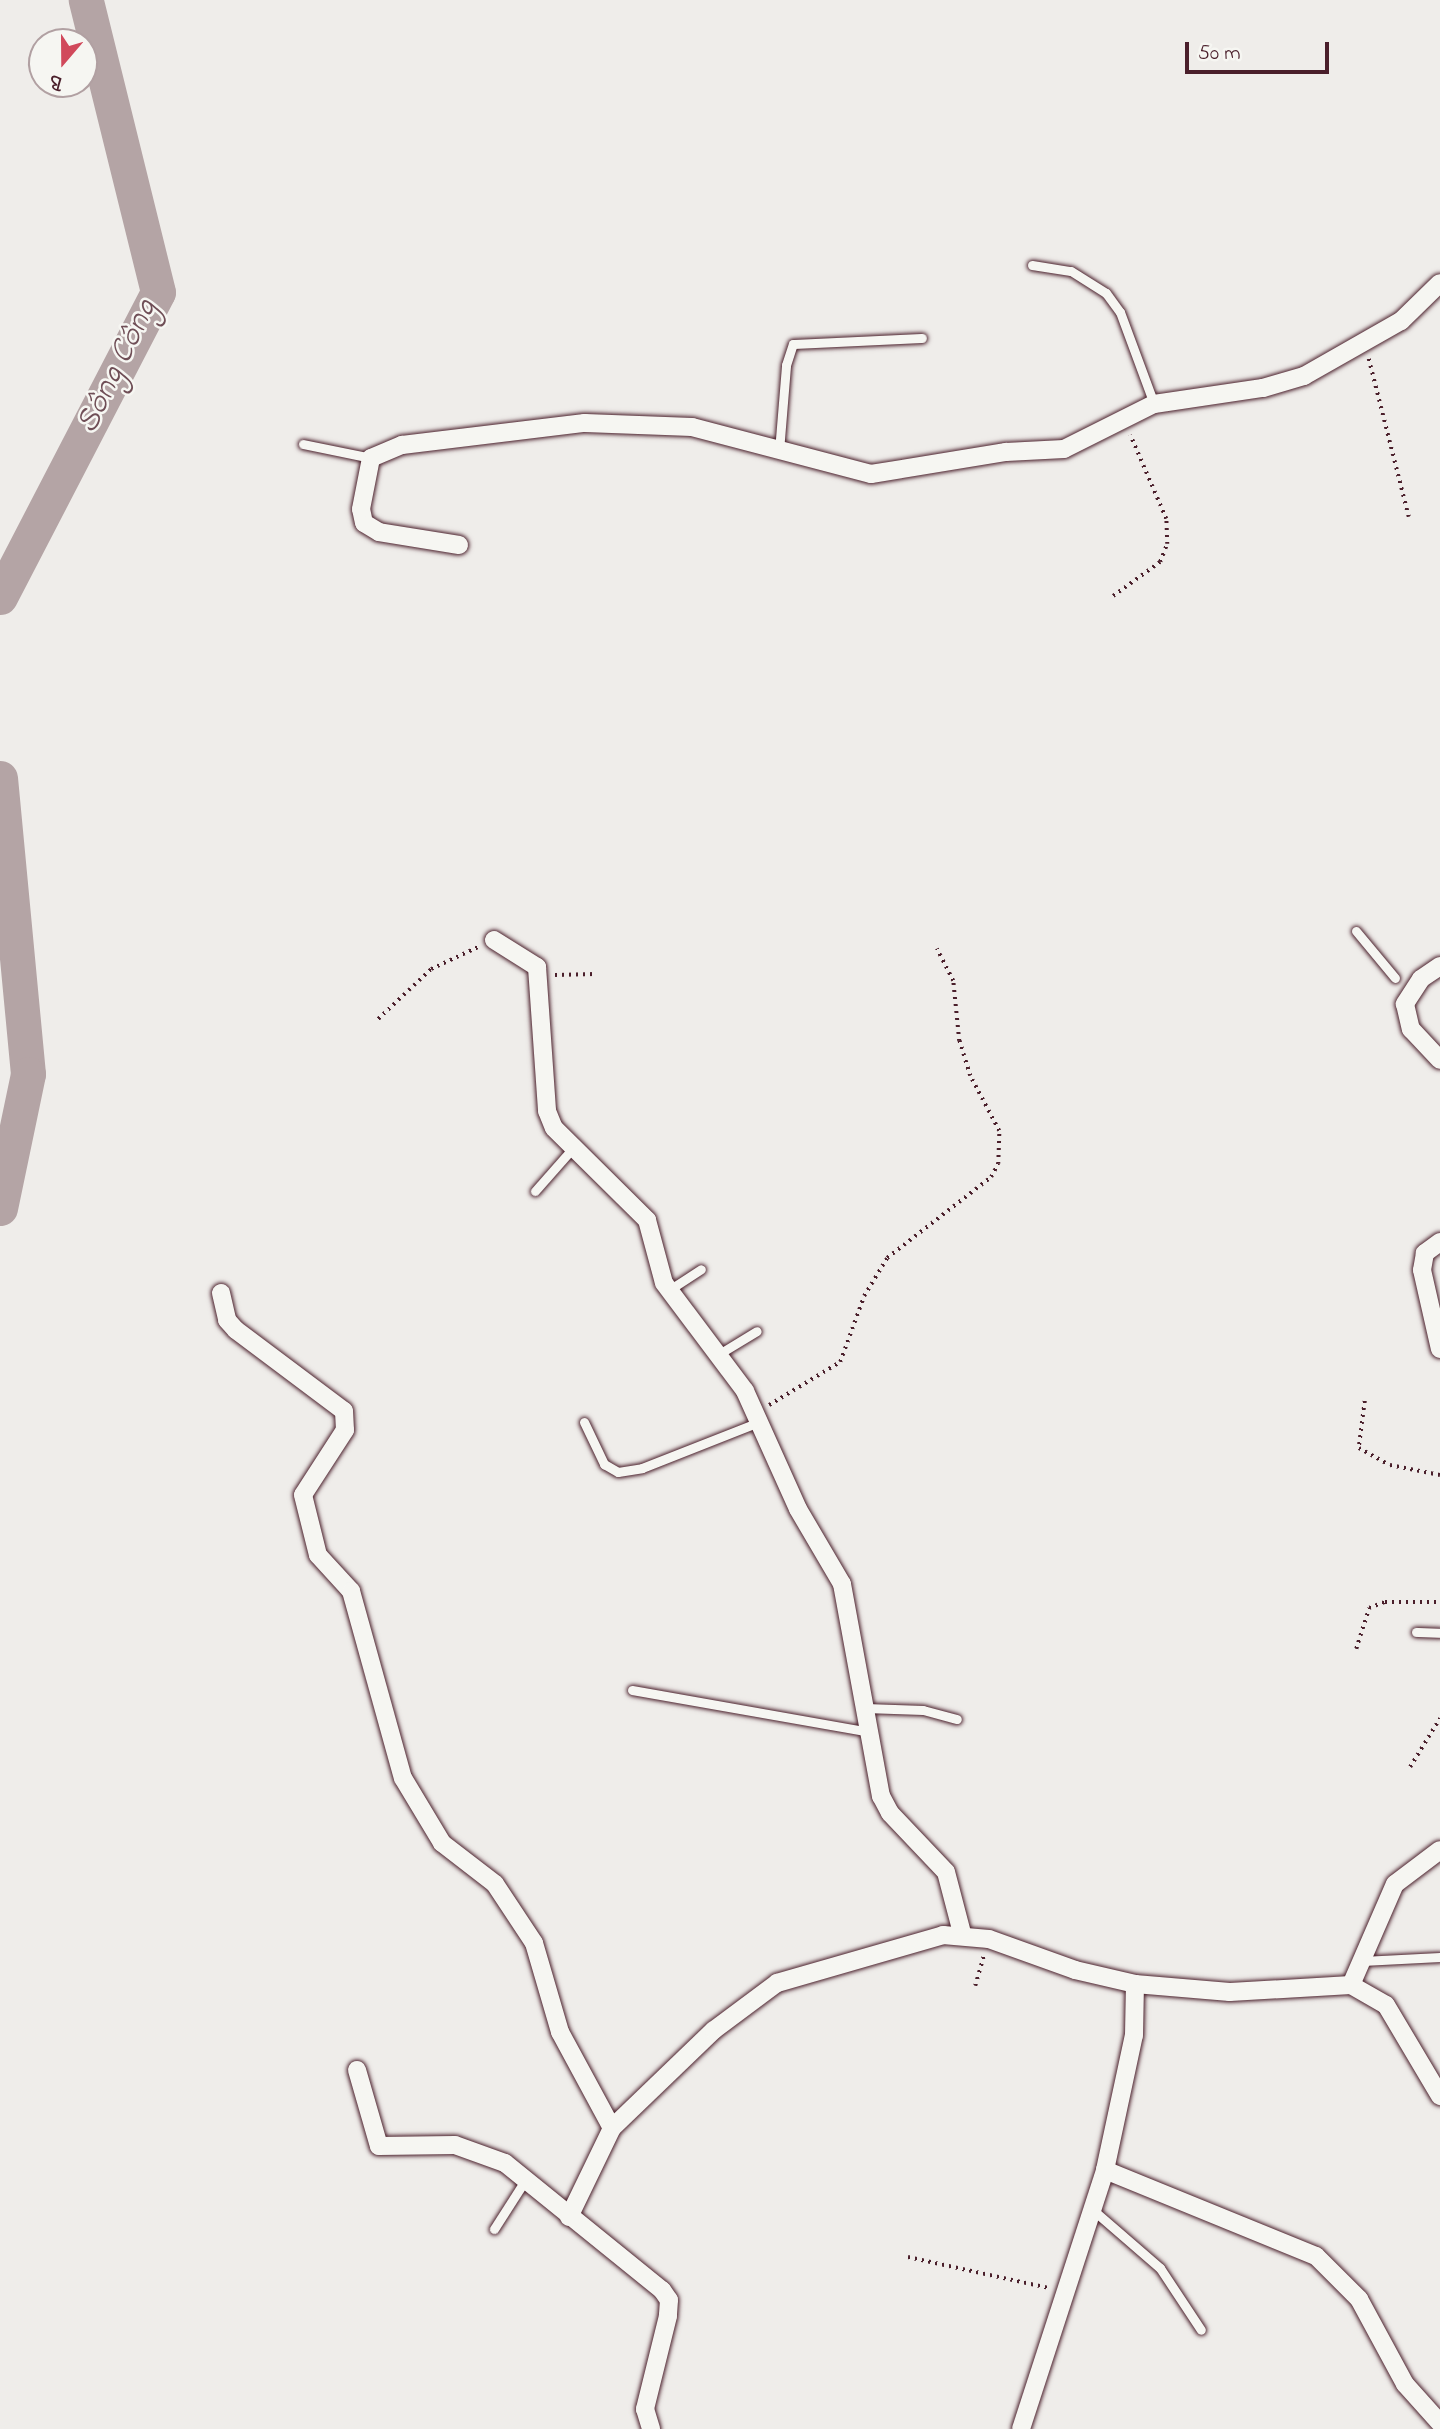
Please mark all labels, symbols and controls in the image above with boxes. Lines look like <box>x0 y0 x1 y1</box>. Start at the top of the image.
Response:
north arrow <box>28 28 98 98</box>
scale bar <box>1188 28 1332 72</box>
text: 50 m <box>1198 39 1241 69</box>
text: B <box>46 66 67 96</box>
water label: Sông Công <box>69 294 167 440</box>

